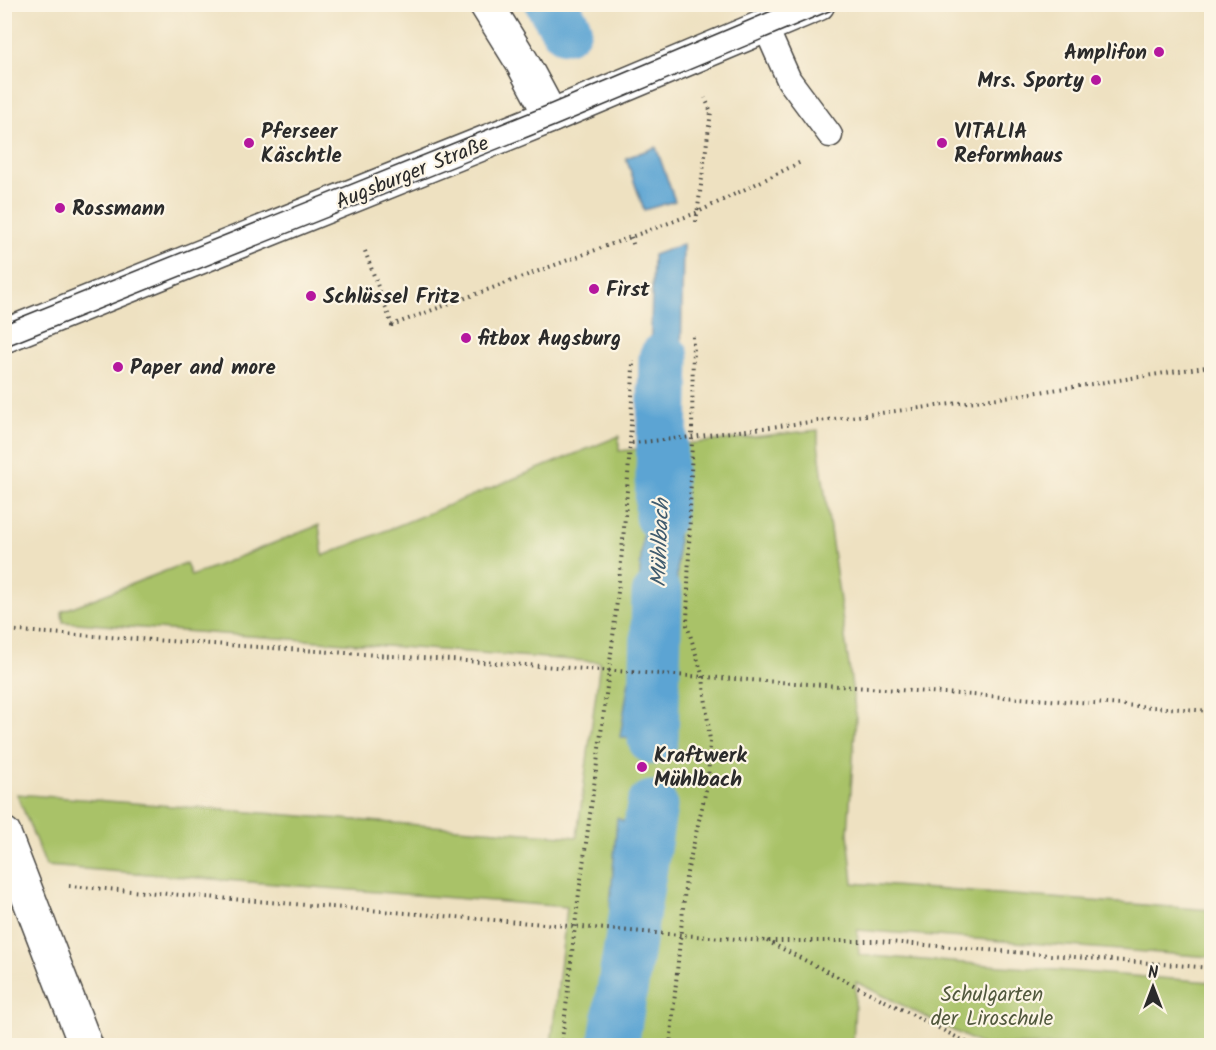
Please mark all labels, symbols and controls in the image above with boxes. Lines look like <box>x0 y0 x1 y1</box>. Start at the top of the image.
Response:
place label: Amplifon <box>1064 37 1147 70</box>
marker: Amplifon <box>1152 45 1166 59</box>
place label: Mrs. Sporty <box>977 65 1084 98</box>
marker: Mrs. Sporty <box>1089 73 1103 87</box>
place label: Pferseer Käschtle <box>261 116 342 173</box>
place label: VITALIA Reformhaus <box>954 116 1063 173</box>
street label: Augsburger Straße <box>331 127 495 219</box>
marker: Pferseer Käschtle <box>242 136 256 150</box>
marker: VITALIA Reformhaus <box>935 136 949 150</box>
place label: Rossmann <box>72 193 165 226</box>
marker: Rossmann <box>53 201 67 215</box>
place label: First <box>606 274 650 307</box>
place label: Schlüssel Fritz <box>323 281 460 314</box>
marker: First <box>587 282 601 296</box>
marker: Schlüssel Fritz <box>304 289 318 303</box>
place label: fitbox Augsburg <box>477 323 621 356</box>
marker: fitbox Augsburg <box>459 331 473 345</box>
place label: Paper and more <box>130 352 276 385</box>
marker: Paper and more <box>111 360 125 374</box>
water label: Mühlbach <box>642 496 681 588</box>
place label: Kraftwerk Mühlbach <box>654 740 747 797</box>
marker: Kraftwerk Mühlbach <box>635 760 649 774</box>
north arrow <box>1123 957 1183 1017</box>
text: N <box>1148 961 1158 986</box>
park label: Schulgarten der Liroschule <box>931 979 1054 1036</box>

